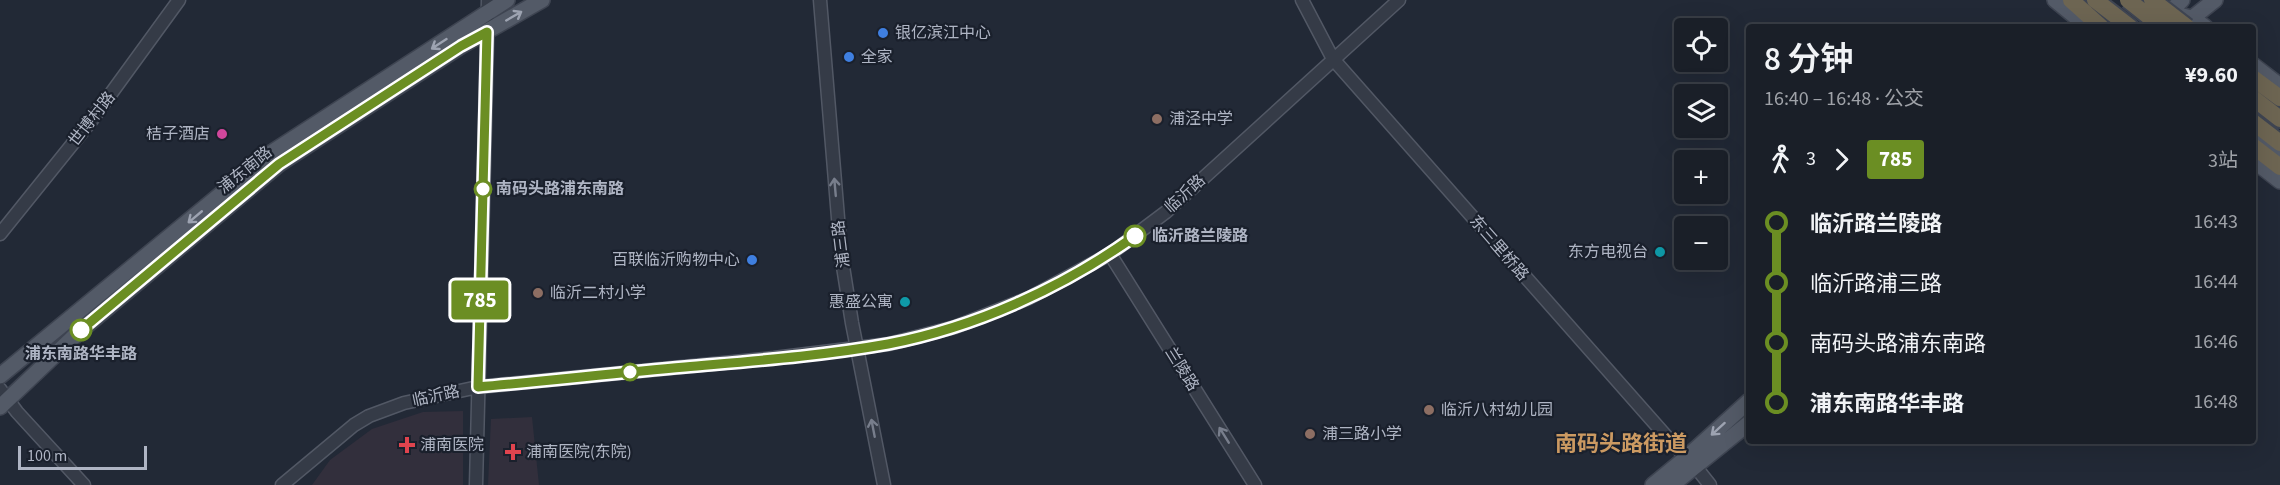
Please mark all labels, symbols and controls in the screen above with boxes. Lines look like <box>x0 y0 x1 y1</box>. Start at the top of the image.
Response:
one-way arrow <box>505 10 523 21</box>
map controls <box>1674 18 1728 270</box>
button: locate <box>1674 18 1728 72</box>
place label: 银亿滨江中心 <box>895 22 991 44</box>
marker: 银亿滨江中心 <box>876 26 890 40</box>
text: 8 分钟 <box>1764 36 1854 83</box>
one-way arrow <box>431 38 448 50</box>
place label: 全家 <box>861 46 893 68</box>
marker: 全家 <box>842 50 856 64</box>
text: ¥9.60 <box>2185 59 2238 91</box>
button: layers <box>1674 84 1728 138</box>
text: 16:40 – 16:48 · 公交 <box>1764 85 1924 113</box>
street label: 世博村路 <box>64 87 120 151</box>
place label: 浦泾中学 <box>1169 108 1233 130</box>
marker: 浦泾中学 <box>1150 112 1164 126</box>
place label: 桔子酒店 <box>146 123 210 145</box>
marker: 桔子酒店 <box>215 127 229 141</box>
street label: 浦东南路 <box>213 141 277 199</box>
icon: walk <box>1764 143 1797 176</box>
icon: forward <box>1825 143 1858 176</box>
text: 785 <box>1879 144 1912 174</box>
text: 3 <box>1806 145 1816 173</box>
text: 3站 <box>2208 147 2238 175</box>
button: + <box>1674 150 1728 204</box>
street label: 临沂路 <box>1160 170 1210 218</box>
place label: 南码头路浦东南路 <box>496 178 624 200</box>
one-way arrow <box>829 178 840 198</box>
marker: 南码头路浦东南路 <box>474 180 492 198</box>
text: 临沂路兰陵路 <box>1810 208 1942 240</box>
text: 16:43 <box>2193 208 2238 236</box>
one-way arrow <box>187 210 203 223</box>
street label: 东三里桥路 <box>1464 211 1534 285</box>
button: − <box>1674 216 1728 270</box>
street label: 浦三路 <box>827 219 855 269</box>
marker: 临沂路兰陵路 <box>1124 225 1146 247</box>
place label: 临沂路兰陵路 <box>1152 225 1248 247</box>
place label: 东方电视台 <box>1568 241 1648 263</box>
marker: 东方电视台 <box>1653 245 1667 259</box>
place label: 百联临沂购物中心 <box>612 249 740 271</box>
marker: 百联临沂购物中心 <box>745 253 759 267</box>
text: 临沂路浦三路 <box>1810 268 1942 300</box>
text: 16:44 <box>2193 268 2238 296</box>
line badge: 785 <box>446 280 514 320</box>
place label: 临沂二村小学 <box>550 282 646 304</box>
text: 785 <box>463 285 497 315</box>
marker: 临沂二村小学 <box>531 286 545 300</box>
place label: 惠盛公寓 <box>829 291 893 313</box>
marker: 惠盛公寓 <box>898 295 912 309</box>
marker: 浦东南路华丰路 <box>70 319 92 341</box>
text: 南码头路浦东南路 <box>1810 328 1986 360</box>
text: 16:46 <box>2193 328 2238 356</box>
place label: 浦东南路华丰路 <box>25 343 137 365</box>
street label: 兰陵路 <box>1160 343 1204 395</box>
unlabelled marker <box>621 363 639 381</box>
street label: 临沂路 <box>410 380 462 412</box>
text: 浦东南路华丰路 <box>1810 388 1964 420</box>
text: 16:48 <box>2193 388 2238 416</box>
place label: 临沂八村幼儿园 <box>1441 399 1553 421</box>
marker: 临沂八村幼儿园 <box>1422 403 1436 417</box>
one-way arrow <box>867 418 878 438</box>
one-way arrow <box>1711 422 1726 436</box>
place label: 浦三路小学 <box>1322 423 1402 445</box>
marker: 浦三路小学 <box>1303 427 1317 441</box>
one-way arrow <box>1218 428 1230 444</box>
district label: 南码头路街道 <box>1555 428 1687 460</box>
place label: 浦南医院 <box>420 434 484 456</box>
marker: 浦南医院 <box>398 436 416 454</box>
place label: 浦南医院(东院) <box>526 441 632 463</box>
scale bar <box>18 443 147 470</box>
marker: 浦南医院(东院) <box>504 443 522 461</box>
text: 100 m <box>27 445 67 467</box>

